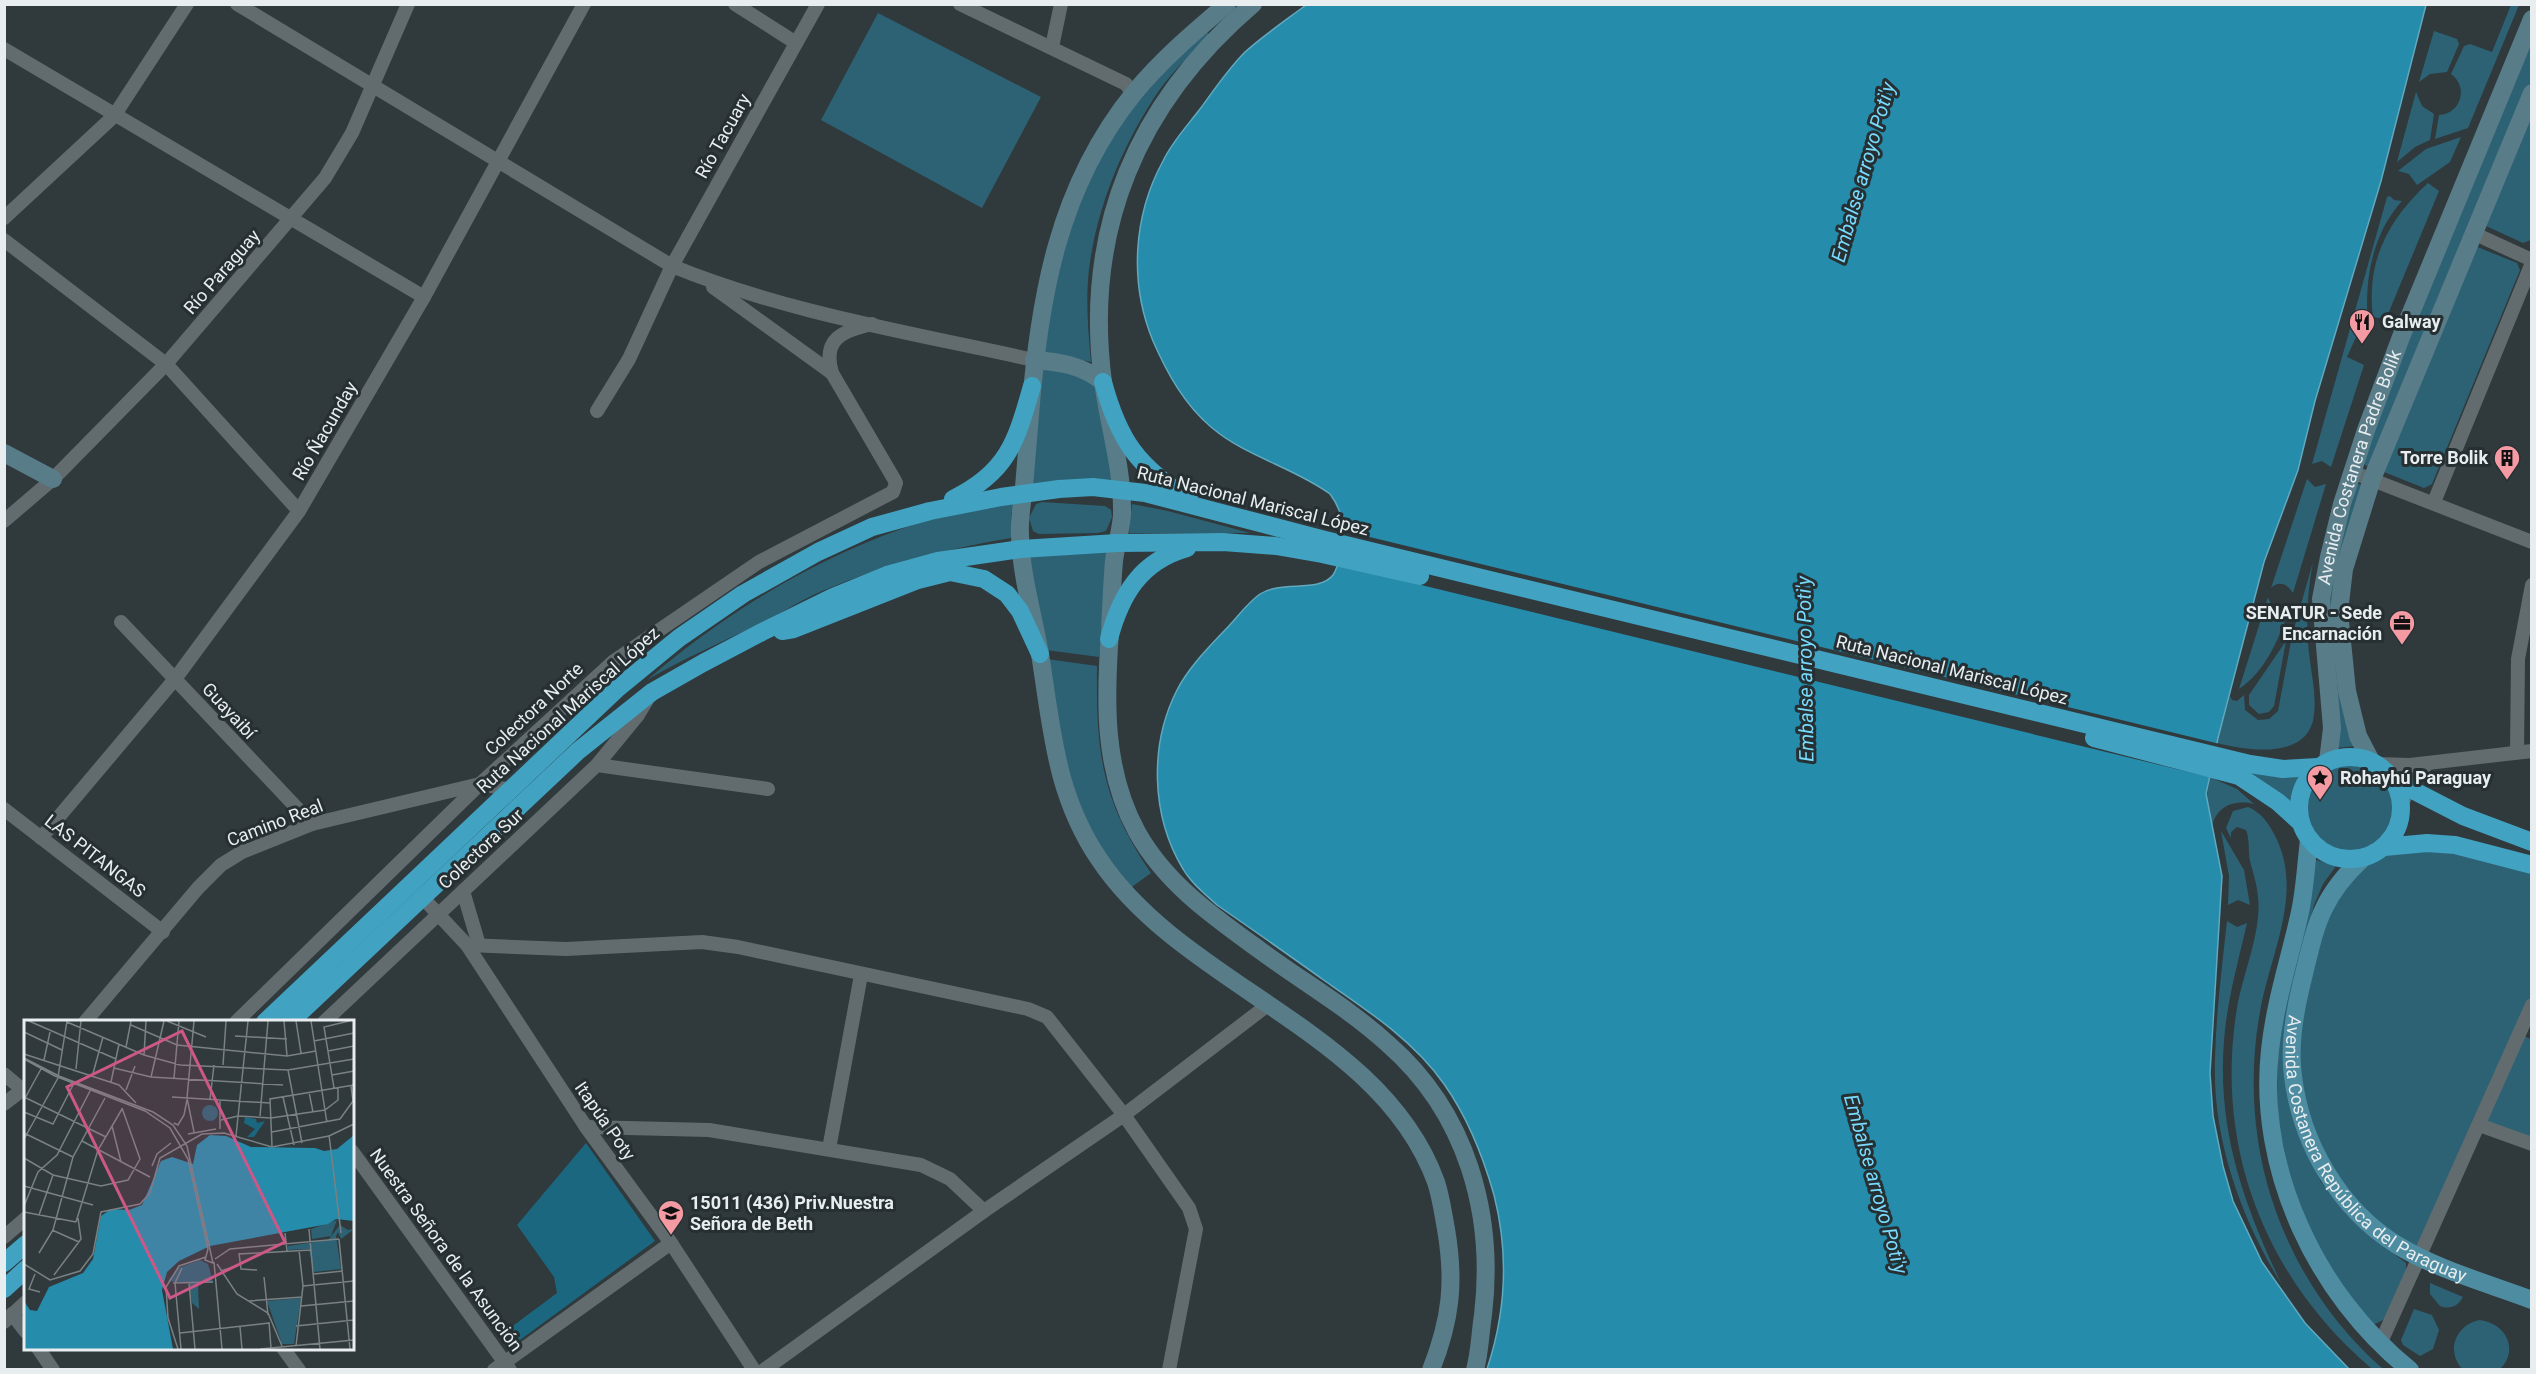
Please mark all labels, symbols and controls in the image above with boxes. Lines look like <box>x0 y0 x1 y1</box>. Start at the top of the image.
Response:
water label: Embalse arroyo Poti'y <box>1826 79 1900 265</box>
street label: Río Tacuary <box>691 89 755 182</box>
street label: Río Paraguay <box>179 225 264 318</box>
restaurant icon: Galway <box>2347 307 2377 345</box>
place label: Galway <box>2382 311 2441 332</box>
street label: Avenida Costanera Padre Bolik <box>2313 346 2406 586</box>
street label: Río Ñacunday <box>288 377 362 484</box>
building icon: Torre Bolik <box>2492 443 2522 481</box>
place label: Torre Bolik <box>2400 447 2488 468</box>
street label: Ruta Nacional Mariscal López <box>1135 462 1371 540</box>
water label: Embalse arroyo Poti'y <box>1791 575 1819 762</box>
place label: SENATUR - Sede Encarnación <box>2246 602 2382 644</box>
office icon: SENATUR - Sede Encarnación <box>2387 608 2417 646</box>
street label: Ruta Nacional Mariscal López <box>472 622 663 797</box>
street label: Ruta Nacional Mariscal López <box>1834 631 2070 709</box>
street label: Colectora Norte <box>480 658 587 759</box>
street label: Guayaibí <box>198 678 261 743</box>
place icon: Rohayhú Paraguay <box>2305 763 2335 801</box>
place label: Rohayhú Paraguay <box>2340 767 2492 788</box>
street label: Camino Real <box>224 795 326 850</box>
street label: Colectora Sur <box>434 804 527 893</box>
street label: LAS PITANGAS <box>41 810 150 902</box>
street label: Avenida Costanera República del Paraguay <box>2282 1014 2470 1286</box>
inset map <box>24 1020 354 1350</box>
street label: Itapúa Poty <box>571 1078 640 1164</box>
water label: Embalse arroyo Poti'y <box>1839 1091 1913 1277</box>
street label: Nuestra Señora de la Asunción <box>366 1144 527 1355</box>
place label: 15011 (436) Priv.Nuestra Señora de Beth <box>690 1192 894 1234</box>
school or university icon: 15011 (436) Priv.Nuestra Señora de Beth <box>656 1198 686 1236</box>

